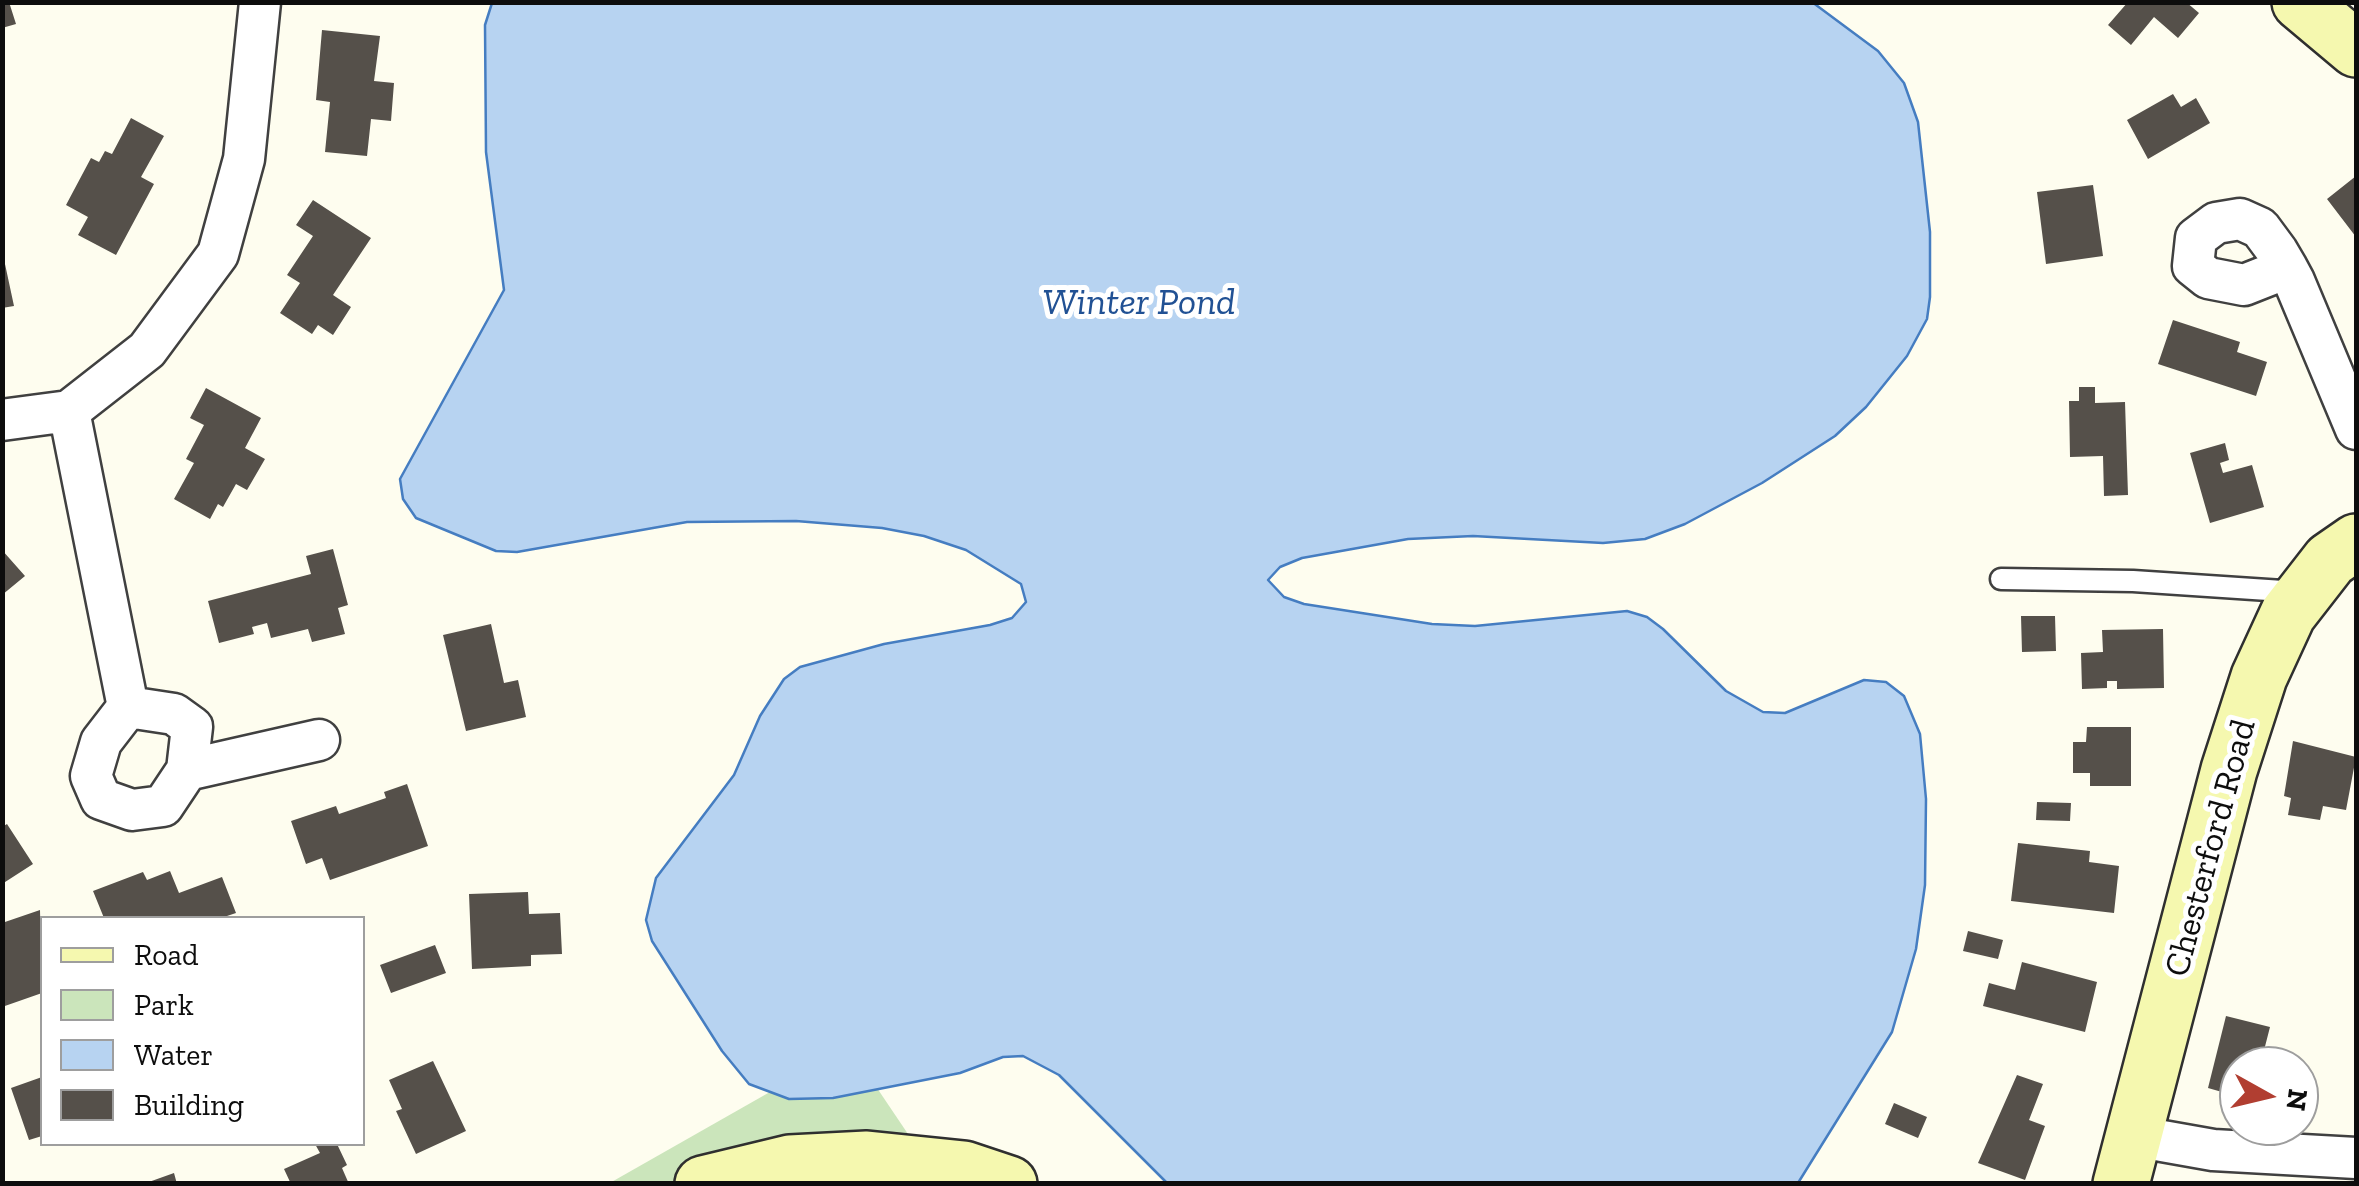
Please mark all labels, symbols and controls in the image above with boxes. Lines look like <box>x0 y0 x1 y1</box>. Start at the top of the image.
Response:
water label: Winter Pond <box>1043 280 1235 326</box>
street label: Chesterford Road <box>2157 715 2265 981</box>
legend <box>40 916 365 1146</box>
text: Road <box>134 937 199 973</box>
text: Park <box>134 987 194 1023</box>
text: Water <box>134 1037 213 1073</box>
north arrow <box>2219 1046 2319 1146</box>
text: Building <box>134 1087 244 1123</box>
text: N <box>2279 1087 2315 1113</box>

